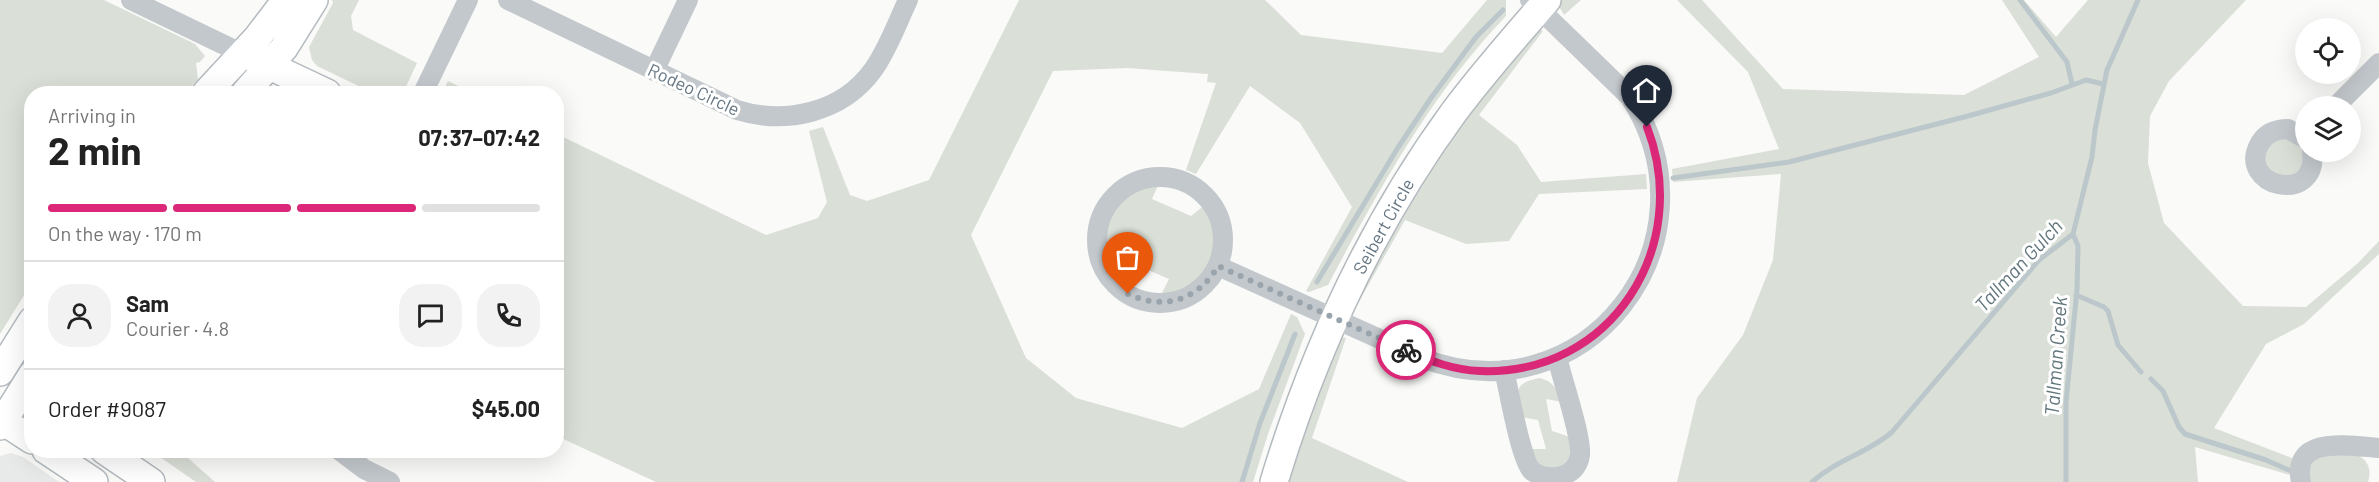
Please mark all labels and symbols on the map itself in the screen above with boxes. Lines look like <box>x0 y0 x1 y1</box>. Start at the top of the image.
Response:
street label: Rodeo Circle <box>645 58 743 120</box>
pin <box>1621 65 1672 127</box>
street label: Seibert Circle <box>1348 174 1418 278</box>
water label: Tallman Gulch <box>1969 214 2067 316</box>
pin <box>1102 232 1153 294</box>
water label: Tallman Creek <box>2039 295 2071 416</box>
courier <box>1376 320 1436 380</box>

